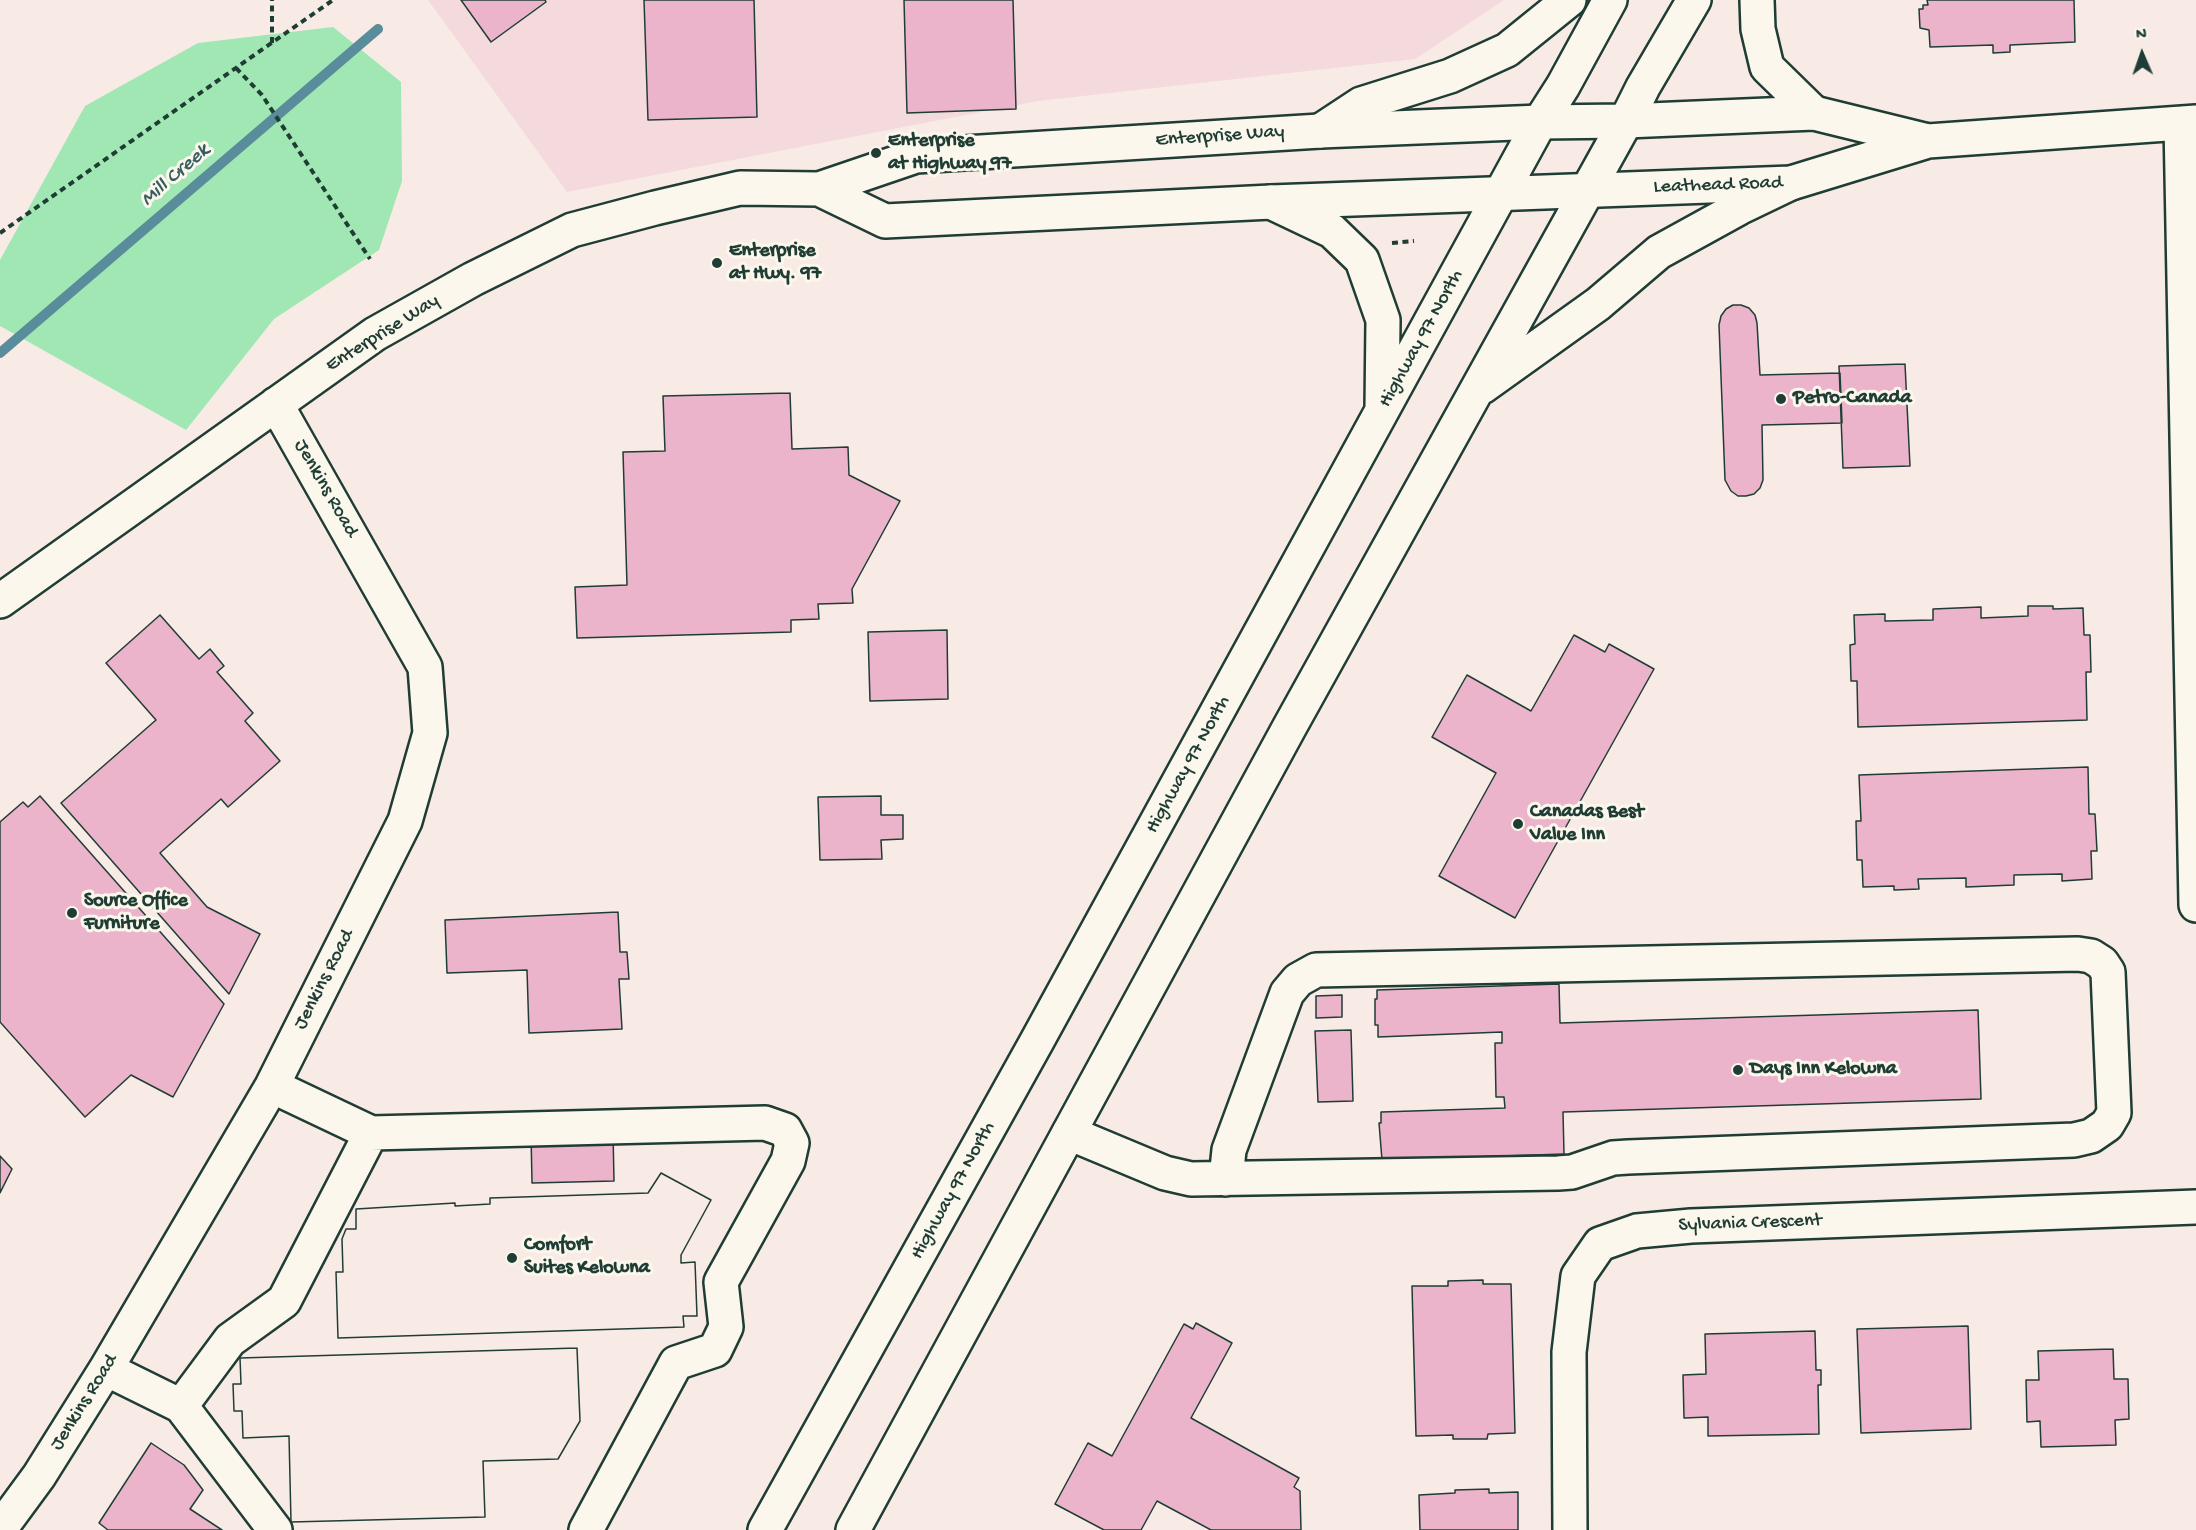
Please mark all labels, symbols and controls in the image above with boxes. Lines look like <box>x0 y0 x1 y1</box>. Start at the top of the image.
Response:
north arrow <box>2112 24 2172 84</box>
text: N <box>2136 26 2147 45</box>
street label: Enterprise Way <box>1155 121 1285 153</box>
place label: Enterprise at Highway 97 <box>888 130 1011 177</box>
water label: Mill Creek <box>136 139 216 213</box>
marker: Enterprise at Highway 97 <box>869 146 883 160</box>
street label: Leathead Road <box>1653 172 1783 200</box>
place label: Enterprise at Hwy. 97 <box>729 240 821 287</box>
marker: Enterprise at Hwy. 97 <box>710 256 724 270</box>
street label: Highway 97 North <box>1374 266 1470 412</box>
street label: Enterprise Way <box>322 290 444 378</box>
place label: Petro-Canada <box>1793 387 1912 411</box>
marker: Petro-Canada <box>1774 392 1788 406</box>
street label: Jenkins Road <box>287 436 363 542</box>
street label: Highway 97 North <box>1141 692 1237 838</box>
place label: Canadas Best Value Inn <box>1530 801 1644 848</box>
marker: Canadas Best Value Inn <box>1511 817 1525 831</box>
place label: Source Office Furniture <box>84 890 188 937</box>
marker: Source Office Furniture <box>65 906 79 920</box>
street label: Jenkins Road <box>290 926 360 1034</box>
place label: Days Inn Kelowna <box>1750 1058 1897 1082</box>
marker: Days Inn Kelowna <box>1731 1063 1745 1077</box>
street label: Highway 97 North <box>906 1118 1002 1264</box>
street label: Sylvania Crescent <box>1678 1210 1822 1238</box>
place label: Comfort Suites Kelowna <box>524 1234 650 1281</box>
marker: Comfort Suites Kelowna <box>505 1251 519 1265</box>
street label: Jenkins Road <box>46 1350 124 1456</box>

